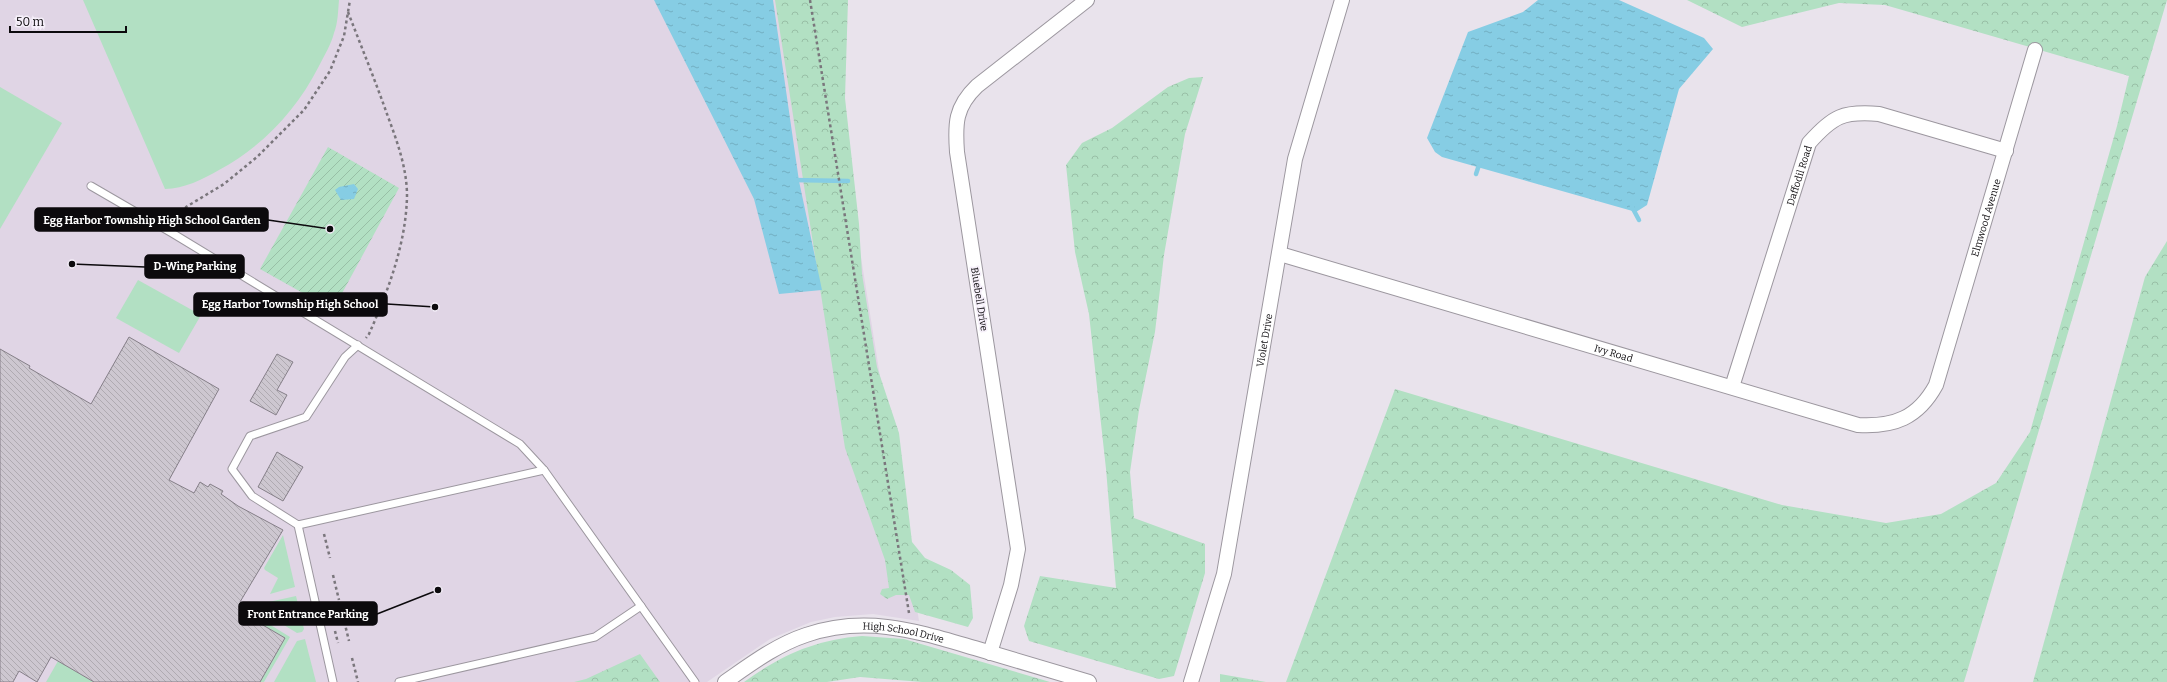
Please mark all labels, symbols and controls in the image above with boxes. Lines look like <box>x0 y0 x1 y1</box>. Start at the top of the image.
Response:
scale bar <box>10 8 126 34</box>
text: 50 m <box>16 15 45 29</box>
street label: Daffodil Road <box>1785 144 1815 207</box>
street label: Elmwood Avenue <box>1969 177 2004 258</box>
callout: Egg Harbor Township High School Garden <box>35 208 268 231</box>
text: Egg Harbor Township High School Garden <box>43 214 261 227</box>
callout: D-Wing Parking <box>145 255 244 278</box>
text: D-Wing Parking <box>154 260 237 273</box>
street label: Bluebell Drive <box>968 266 990 332</box>
callout: Egg Harbor Township High School <box>194 293 387 316</box>
text: Egg Harbor Township High School <box>202 298 379 311</box>
street label: Violet Drive <box>1255 313 1275 368</box>
street label: Ivy Road <box>1593 342 1634 365</box>
callout: Front Entrance Parking <box>239 602 377 625</box>
text: Front Entrance Parking <box>247 608 369 621</box>
street label: High School Drive <box>863 620 945 646</box>

